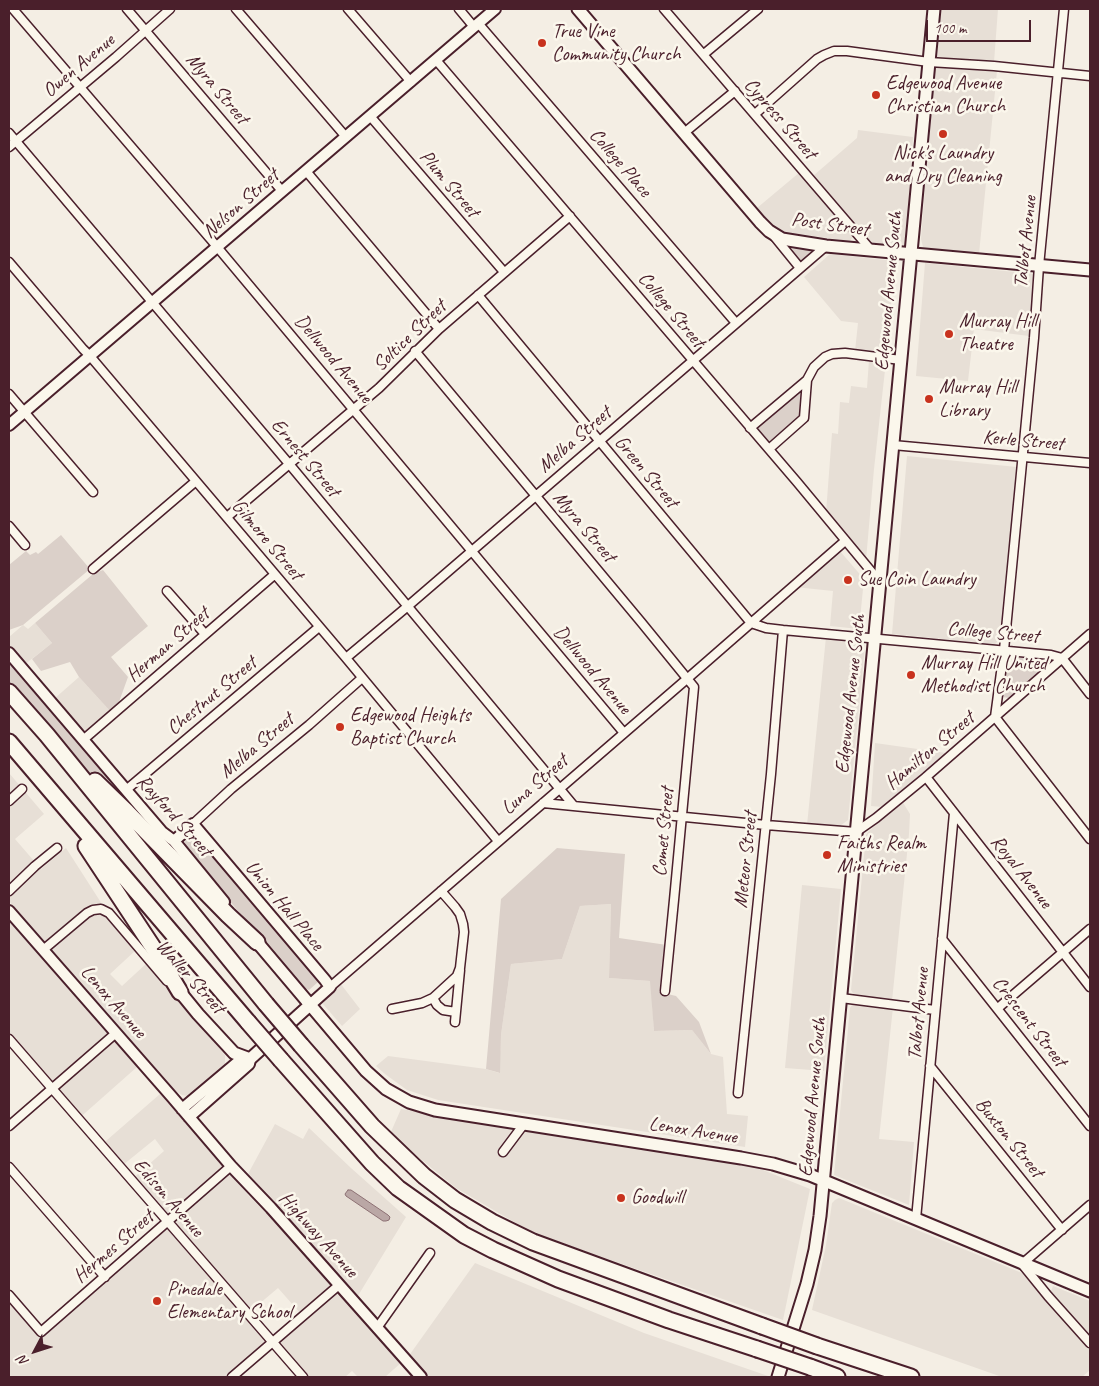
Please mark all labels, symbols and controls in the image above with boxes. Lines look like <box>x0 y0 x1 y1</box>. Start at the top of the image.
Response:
scale bar <box>929 10 1034 42</box>
text: 100 m <box>934 19 966 38</box>
place label: True Vine Community Church <box>552 20 680 67</box>
street label: Owen Avenue <box>38 29 120 103</box>
marker: True Vine Community Church <box>536 37 548 49</box>
street label: Myra Street <box>180 49 254 129</box>
place label: Edgewood Avenue Christian Church <box>886 72 1005 119</box>
street label: Cypress Street <box>738 74 822 164</box>
marker: Edgewood Avenue Christian Church <box>870 89 882 101</box>
street label: College Place <box>584 124 656 202</box>
marker: Nick's Laundry and Dry Cleaning <box>937 128 949 140</box>
place label: Nick's Laundry and Dry Cleaning <box>884 142 1002 189</box>
street label: Plum Street <box>414 145 484 223</box>
street label: Nelson Street <box>198 164 284 244</box>
street label: Talbot Avenue <box>1009 195 1043 289</box>
street label: Post Street <box>790 208 870 242</box>
street label: Edgewood Avenue South <box>870 210 908 372</box>
street label: College Street <box>632 267 710 353</box>
street label: Soltice Street <box>368 295 452 377</box>
street label: Dellwood Avenue <box>289 310 377 408</box>
place label: Murray Hill Theatre <box>959 310 1037 357</box>
marker: Murray Hill Theatre <box>943 328 955 340</box>
place label: Murray Hill Library <box>939 376 1017 423</box>
marker: Murray Hill Library <box>923 393 935 405</box>
street label: Melba Street <box>533 402 617 478</box>
street label: Ernest Street <box>265 414 345 502</box>
street label: Kerle Street <box>982 426 1064 456</box>
street label: Green Street <box>609 431 683 513</box>
street label: Myra Street <box>547 487 621 567</box>
street label: Gilmore Street <box>226 495 308 585</box>
place label: Sue Coin Laundry <box>858 568 976 592</box>
marker: Sue Coin Laundry <box>842 574 854 586</box>
street label: Herman Street <box>121 602 215 688</box>
street label: Edgewood Avenue South <box>831 613 871 775</box>
street label: College Street <box>946 617 1040 649</box>
street label: Dellwood Avenue <box>548 621 636 719</box>
street label: Chestnut Street <box>162 651 262 741</box>
place label: Murray Hill United Methodist Church <box>921 652 1047 699</box>
marker: Murray Hill United Methodist Church <box>905 669 917 681</box>
place label: Edgewood Heights Baptist Church <box>350 704 470 751</box>
street label: Hamilton Street <box>880 707 980 795</box>
street label: Melba Street <box>215 708 299 784</box>
marker: Edgewood Heights Baptist Church <box>334 721 346 733</box>
street label: Luna Street <box>497 750 573 820</box>
street label: Rayford Street <box>131 770 217 862</box>
street label: Comet Street <box>648 787 680 877</box>
street label: Meteor Street <box>729 811 763 909</box>
street label: Royal Avenue <box>985 831 1057 913</box>
place label: Faiths Realm Ministries <box>837 832 926 879</box>
marker: Faiths Realm Ministries <box>821 849 833 861</box>
street label: Union Hall Place <box>239 856 329 956</box>
street label: Waller Street <box>150 935 230 1019</box>
street label: Lenox Avenue <box>75 961 151 1043</box>
street label: Talbot Avenue <box>903 967 935 1061</box>
street label: Crescent Street <box>986 972 1072 1072</box>
street label: Edgewood Avenue South <box>794 1016 832 1178</box>
street label: Buxton Street <box>969 1093 1049 1183</box>
street label: Lenox Avenue <box>647 1112 739 1150</box>
street label: Edison Avenue <box>127 1154 209 1242</box>
place label: Goodwill <box>631 1186 684 1210</box>
street label: Highway Avenue <box>273 1187 363 1283</box>
marker: Goodwill <box>615 1192 627 1204</box>
street label: Hermes Street <box>69 1205 159 1289</box>
place label: Pinedale Elementary School <box>167 1278 292 1325</box>
marker: Pinedale Elementary School <box>151 1295 163 1307</box>
north arrow <box>10 1326 60 1376</box>
text: N <box>14 1352 32 1370</box>

